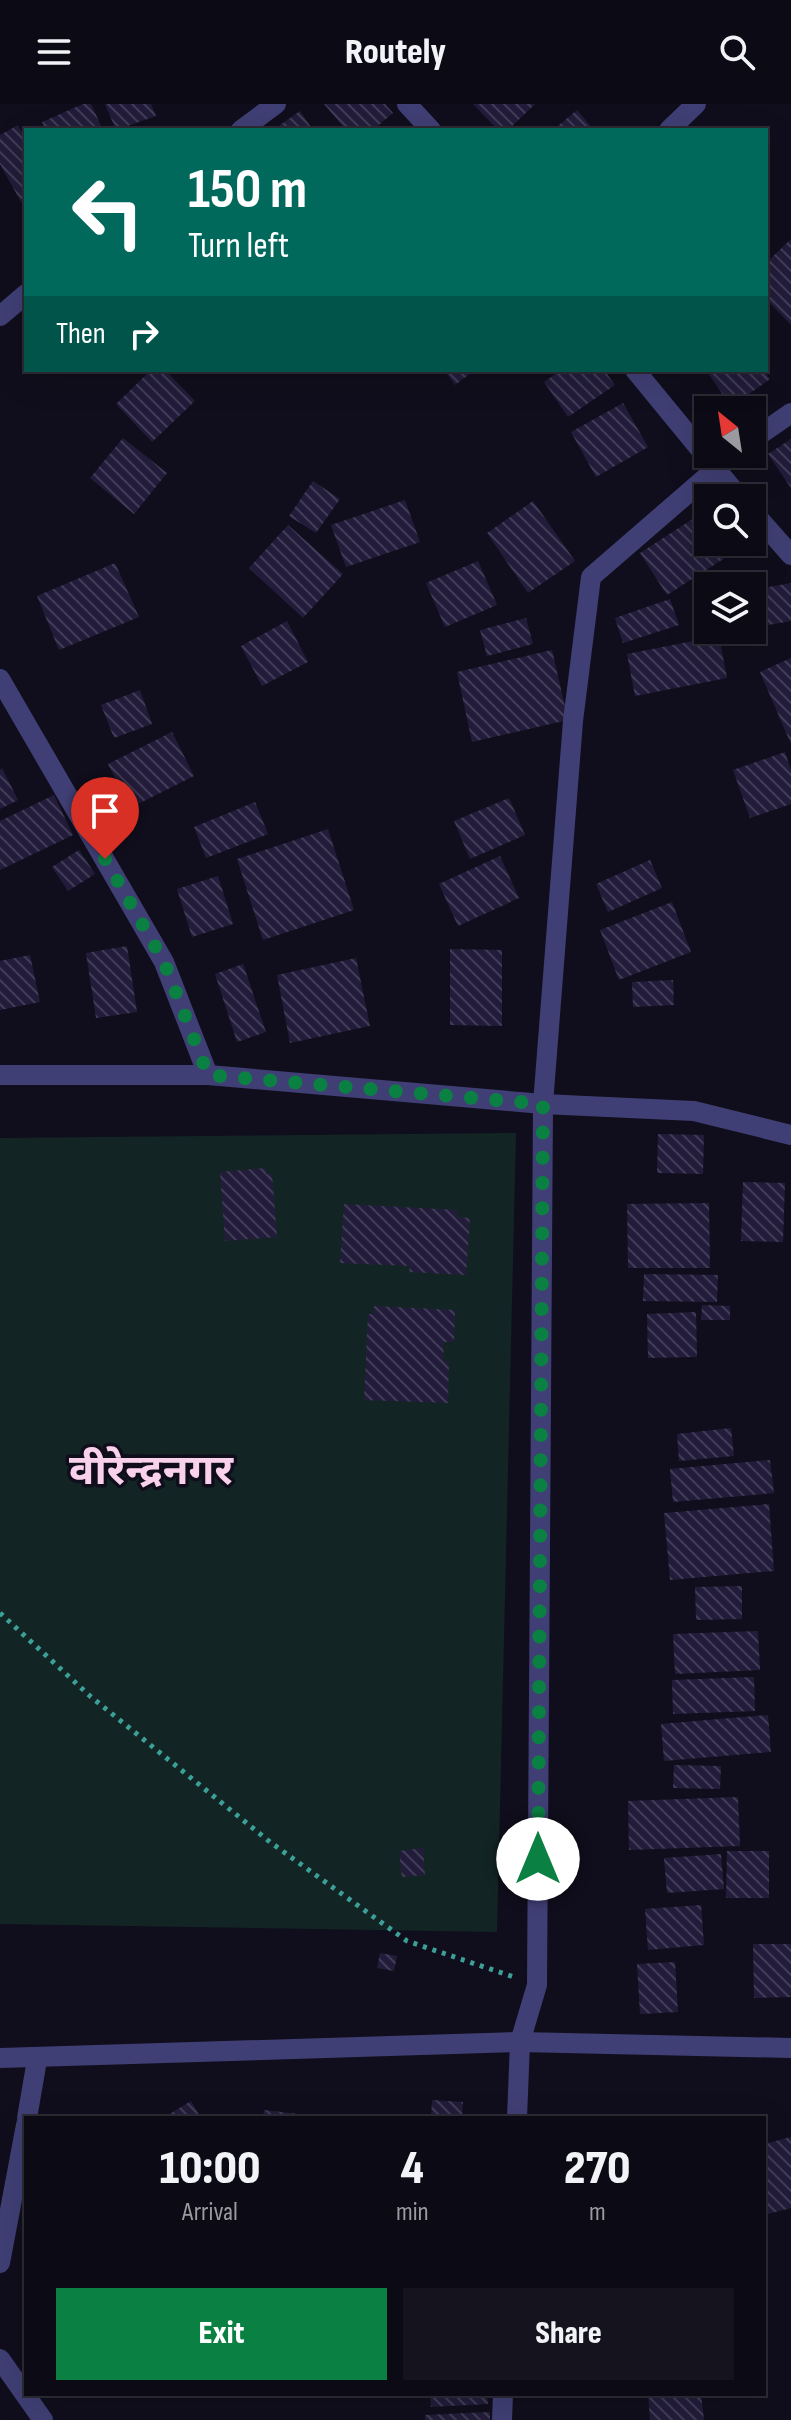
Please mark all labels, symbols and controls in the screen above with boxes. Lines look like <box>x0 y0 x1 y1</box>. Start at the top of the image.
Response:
icon: menu <box>32 30 76 74</box>
icon: search <box>715 30 759 74</box>
text: Routely <box>345 31 446 74</box>
text: 150 m <box>188 157 307 224</box>
icon: left <box>56 160 160 264</box>
text: Turn left <box>188 225 289 268</box>
icon: right <box>122 312 166 356</box>
text: Then <box>56 316 106 352</box>
north arrow <box>694 396 766 468</box>
map controls <box>694 396 766 644</box>
button: search <box>694 484 766 556</box>
button: layers <box>694 572 766 644</box>
pin <box>71 777 139 859</box>
icon: arrive <box>83 789 127 833</box>
district label: वीरेन्द्रनगर <box>69 1446 234 1497</box>
position arrow <box>496 1817 580 1901</box>
text: 10:00 <box>159 2140 261 2197</box>
text: 4 <box>401 2140 424 2197</box>
text: 270 <box>564 2140 631 2197</box>
text: Arrival <box>182 2197 238 2228</box>
text: min <box>396 2197 429 2228</box>
text: m <box>589 2197 606 2228</box>
button: Exit <box>56 2288 387 2380</box>
button: Share <box>403 2288 734 2380</box>

